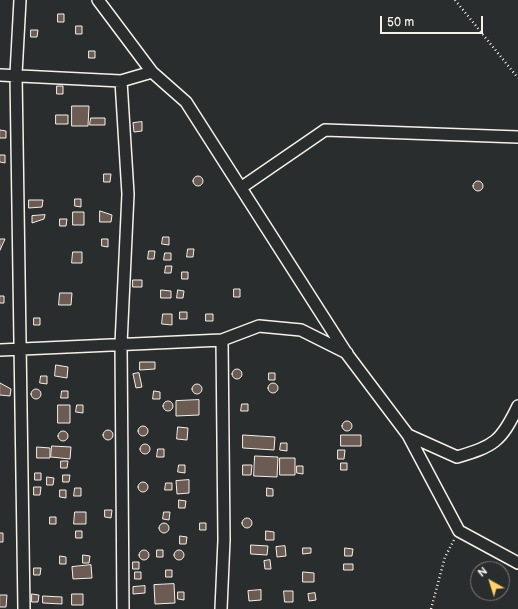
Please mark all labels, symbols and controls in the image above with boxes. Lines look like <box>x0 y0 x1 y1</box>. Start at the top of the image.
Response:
scale bar <box>382 8 485 34</box>
text: 50 m <box>387 15 414 30</box>
north arrow <box>470 561 510 601</box>
text: N <box>475 564 490 580</box>

